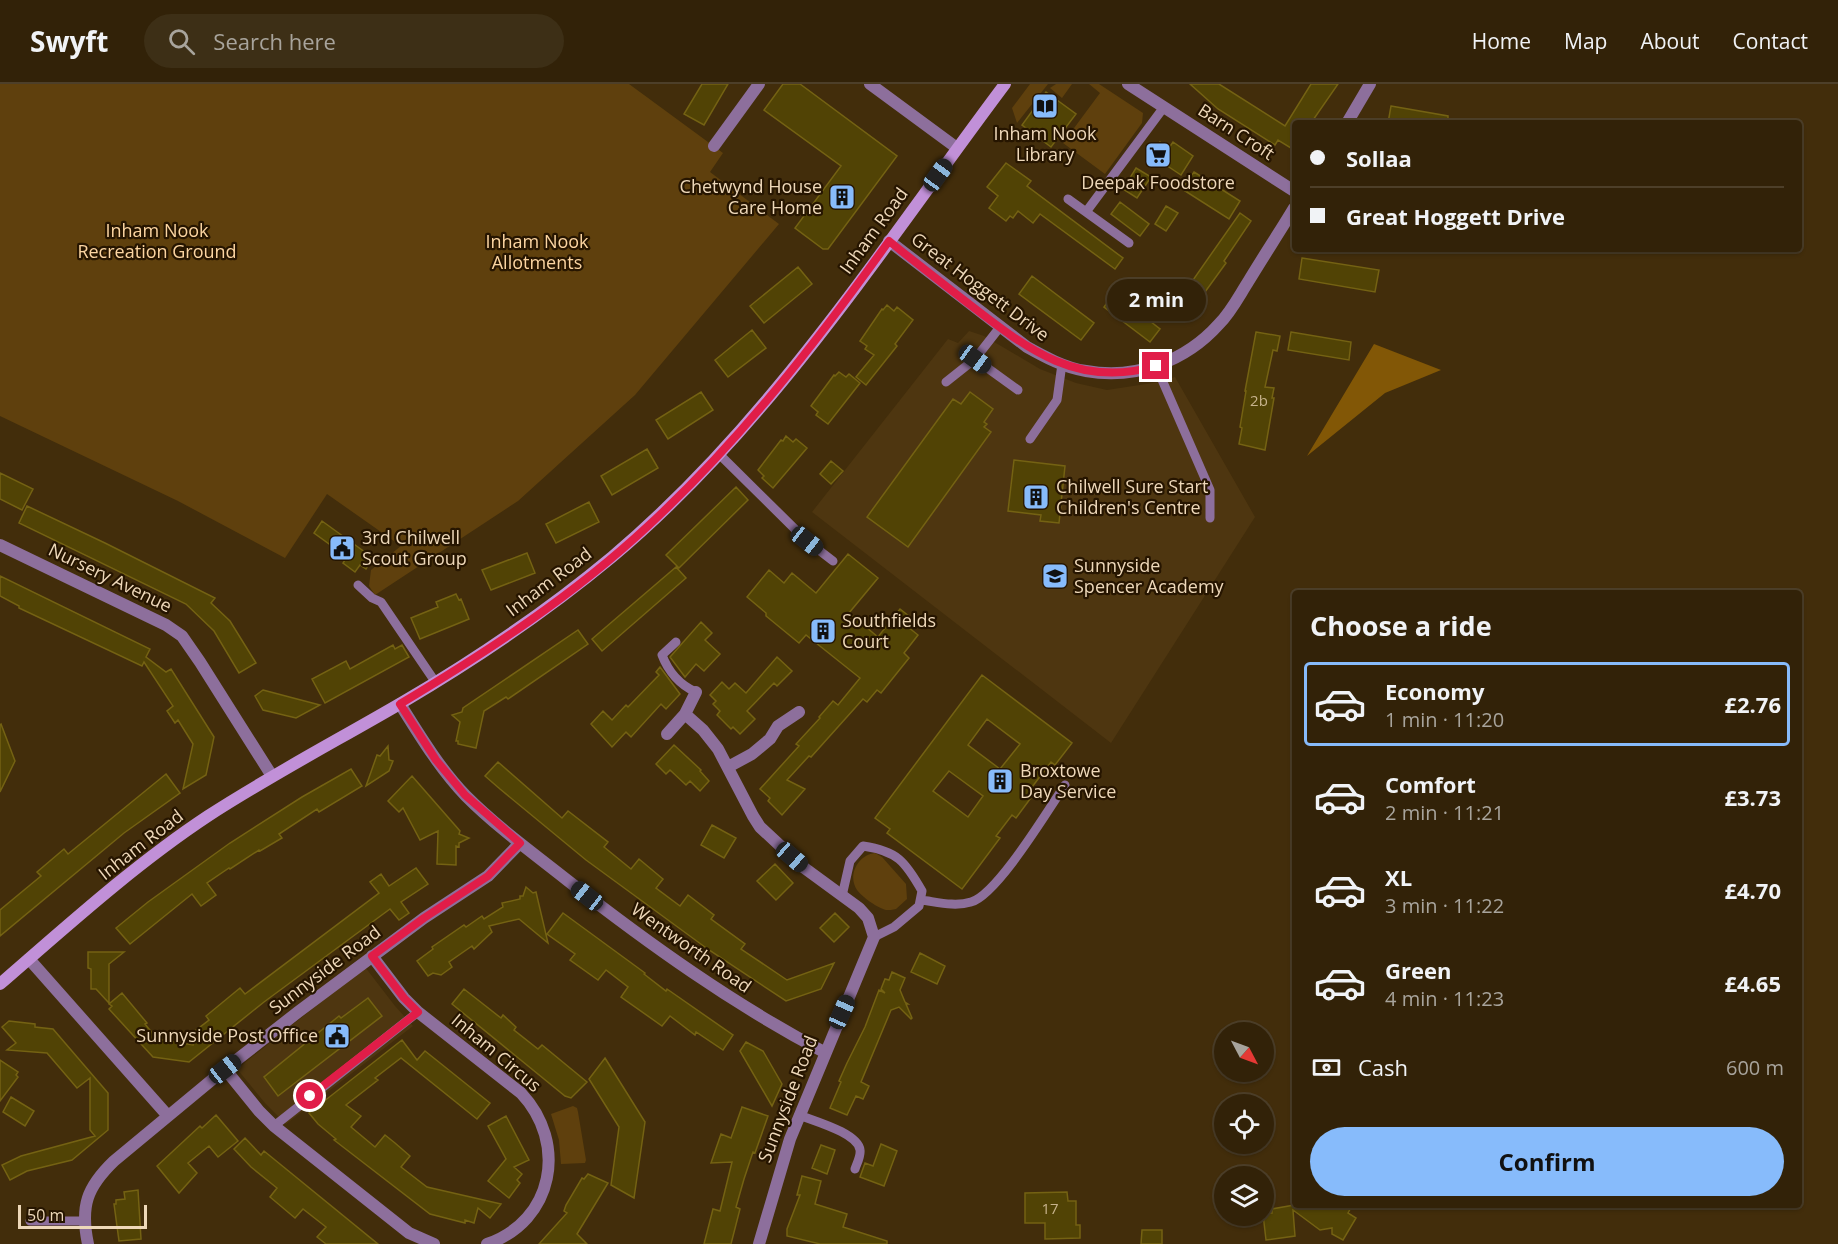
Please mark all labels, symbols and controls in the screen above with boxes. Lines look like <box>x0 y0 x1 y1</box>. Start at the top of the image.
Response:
search box <box>144 14 564 68</box>
text: Swyft <box>30 22 108 60</box>
icon: search <box>165 25 198 58</box>
text: Search here <box>213 26 336 56</box>
text: Home <box>1472 27 1531 55</box>
text: Map <box>1564 27 1607 55</box>
text: About <box>1640 27 1700 55</box>
text: Contact <box>1733 27 1808 55</box>
library icon: Inham Nook Library <box>1030 91 1060 121</box>
street label: Barn Croft <box>1194 97 1279 165</box>
place label: Inham Nook Library <box>993 121 1097 166</box>
supermarket icon: Deepak Foodstore <box>1143 140 1173 170</box>
text: Sollaa <box>1346 143 1412 173</box>
car <box>920 155 956 195</box>
place label: Deepak Foodstore <box>1081 170 1235 194</box>
place label: Chetwynd House Care Home <box>680 174 822 219</box>
building icon: Chetwynd House Care Home <box>827 182 857 212</box>
street label: Inham Road <box>834 182 913 278</box>
text: Great Hoggett Drive <box>1346 201 1565 231</box>
park label: Inham Nook Recreation Ground <box>77 218 237 263</box>
street label: Great Hoggett Drive <box>907 226 1054 346</box>
park label: Inham Nook Allotments <box>485 229 589 274</box>
callout: 2 min <box>1106 279 1206 321</box>
text: 2 min <box>1129 286 1184 313</box>
car <box>955 341 995 377</box>
route end <box>1142 352 1169 379</box>
house number: 2b <box>1250 390 1268 410</box>
place label: Chilwell Sure Start Children's Centre <box>1056 474 1208 519</box>
building icon: Chilwell Sure Start Children's Centre <box>1021 482 1051 512</box>
car <box>787 523 827 559</box>
place label: 3rd Chilwell Scout Group <box>362 525 467 570</box>
public building icon: 3rd Chilwell Scout Group <box>327 533 357 563</box>
street label: Nursery Avenue <box>45 537 176 617</box>
street label: Inham Road <box>501 541 596 621</box>
place label: Sunnyside Spencer Academy <box>1074 553 1225 598</box>
school or university icon: Sunnyside Spencer Academy <box>1040 561 1070 591</box>
text: Choose a ride <box>1310 607 1492 644</box>
place label: Southfields Court <box>842 608 936 653</box>
building icon: Southfields Court <box>808 616 838 646</box>
text: Economy <box>1385 676 1484 706</box>
icon: car <box>1313 677 1367 731</box>
text: £2.76 <box>1724 689 1781 719</box>
text: 1 min · 11:20 <box>1385 706 1504 733</box>
place label: Broxtowe Day Service <box>1020 758 1116 803</box>
building icon: Broxtowe Day Service <box>985 766 1015 796</box>
text: Comfort <box>1385 769 1476 799</box>
icon: car <box>1313 770 1367 824</box>
text: £3.73 <box>1724 782 1781 812</box>
text: 2 min · 11:21 <box>1385 799 1504 826</box>
street label: Inham Road <box>93 804 188 885</box>
car <box>773 838 811 876</box>
text: XL <box>1385 862 1412 892</box>
icon: car <box>1313 863 1367 917</box>
text: £4.70 <box>1724 875 1781 905</box>
car <box>567 878 607 914</box>
text: 3 min · 11:22 <box>1385 892 1504 919</box>
street label: Wentworth Road <box>627 897 756 998</box>
street label: Sunnyside Road <box>264 919 385 1019</box>
text: Green <box>1385 955 1451 985</box>
icon: car <box>1313 956 1367 1010</box>
text: £4.65 <box>1724 968 1781 998</box>
text: 4 min · 11:23 <box>1385 985 1504 1012</box>
car <box>826 992 858 1032</box>
street label: Inham Circus <box>447 1008 546 1097</box>
public building icon: Sunnyside Post Office <box>322 1021 352 1051</box>
north arrow <box>1214 1022 1274 1082</box>
map controls <box>1214 1022 1274 1226</box>
place label: Sunnyside Post Office <box>136 1023 318 1047</box>
street label: Sunnyside Road <box>752 1032 822 1165</box>
car <box>205 1051 245 1087</box>
icon: cash <box>1310 1051 1343 1084</box>
text: Cash <box>1358 1052 1408 1082</box>
text: 600 m <box>1726 1054 1784 1081</box>
route start <box>296 1082 323 1109</box>
button: locate <box>1214 1094 1274 1154</box>
button: Confirm <box>1310 1127 1784 1196</box>
button: layers <box>1214 1166 1274 1226</box>
house number: 17 <box>1041 1198 1059 1218</box>
scale bar <box>18 1202 147 1230</box>
text: 50 m <box>27 1204 64 1226</box>

